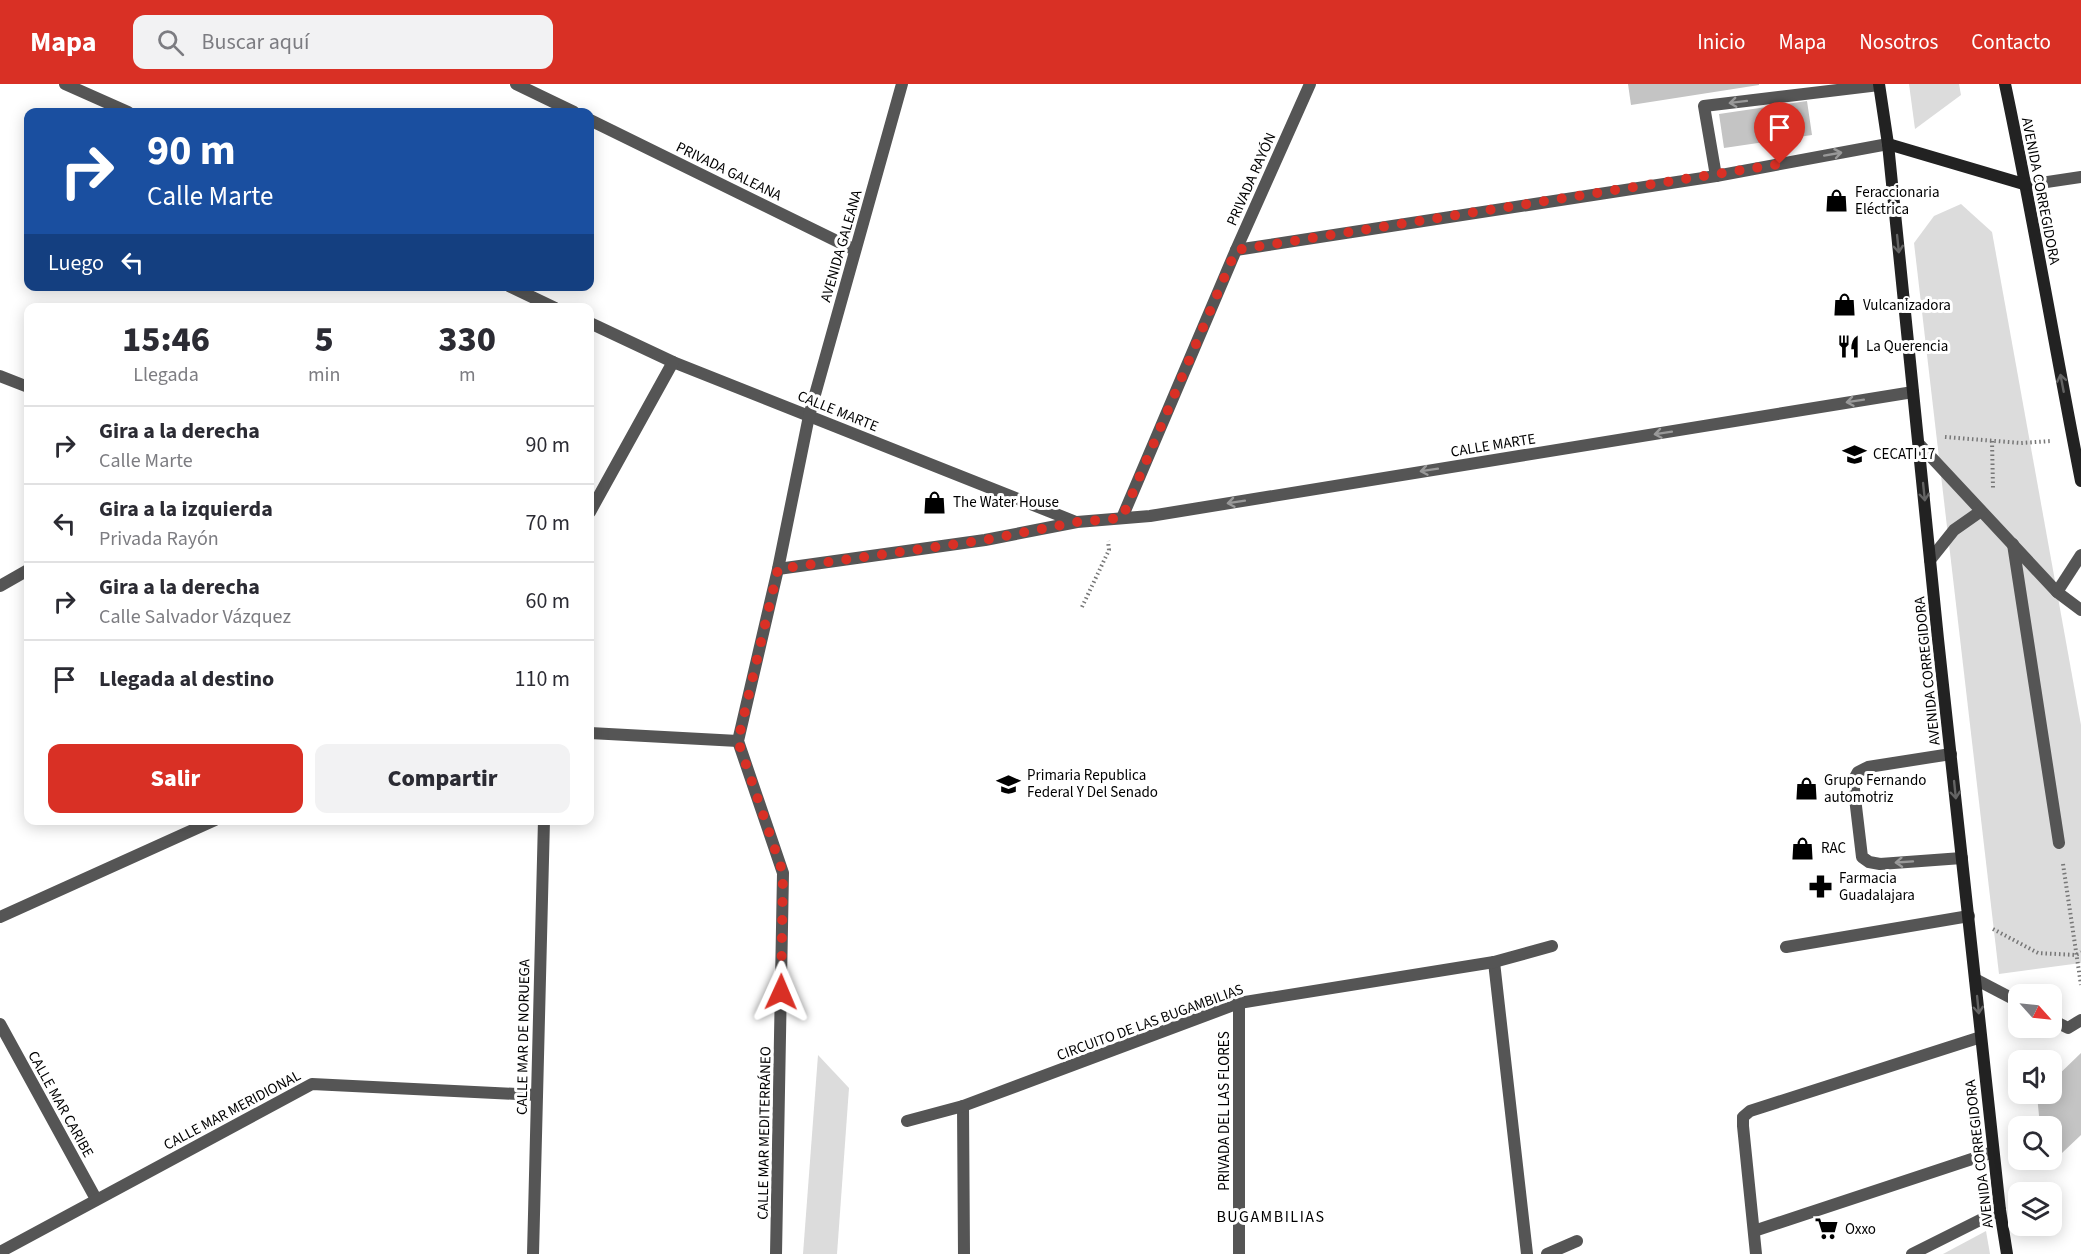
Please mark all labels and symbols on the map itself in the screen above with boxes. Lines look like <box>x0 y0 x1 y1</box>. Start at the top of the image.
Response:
one-way arrow <box>1728 96 1748 107</box>
pin <box>1754 102 1805 164</box>
street label: AVENIDA CORREGIDORA <box>2016 116 2065 267</box>
street label: PRIVADA RAYÓN <box>1222 129 1281 229</box>
street label: PRIVADA GALEANA <box>672 137 786 207</box>
one-way arrow <box>1823 149 1842 160</box>
place label: Feraccionaria Eléctrica <box>1855 182 1939 220</box>
street label: AVENIDA GALEANA <box>815 187 868 305</box>
shop icon: Feraccionaria Eléctrica <box>1824 188 1850 214</box>
one-way arrow <box>1893 234 1904 254</box>
shop icon: Vulcanizadora <box>1832 292 1858 318</box>
place label: Vulcanizadora <box>1863 295 1951 316</box>
restaurant icon: La Querencia <box>1835 333 1861 359</box>
place label: La Querencia <box>1866 336 1948 357</box>
one-way arrow <box>2056 374 2067 393</box>
street label: CALLE MARTE <box>794 386 881 437</box>
one-way arrow <box>1846 396 1866 407</box>
one-way arrow <box>1654 427 1673 438</box>
street label: CALLE MARTE <box>1449 428 1537 463</box>
school or university icon: CECATI 17 <box>1842 441 1868 467</box>
place label: CECATI 17 <box>1873 444 1935 465</box>
one-way arrow <box>1420 465 1439 476</box>
one-way arrow <box>1919 482 1930 502</box>
shop icon: The Water House <box>922 489 948 515</box>
place label: The Water House <box>953 492 1059 513</box>
one-way arrow <box>1227 496 1247 507</box>
street label: AVENIDA CORREGIDORA <box>1909 595 1946 746</box>
place label: Primaria Republica Federal Y Del Senado <box>1027 765 1158 803</box>
place label: Grupo Fernando automotriz <box>1824 770 1926 808</box>
school or university icon: Primaria Republica Federal Y Del Senado <box>996 771 1022 797</box>
shop icon: Grupo Fernando automotriz <box>1793 776 1819 802</box>
one-way arrow <box>1950 780 1961 800</box>
shop icon: RAC <box>1790 835 1816 861</box>
place label: RAC <box>1821 838 1846 859</box>
one-way arrow <box>1894 857 1914 868</box>
place label: Farmacia Guadalajara <box>1839 868 1915 906</box>
pharmacy icon: Farmacia Guadalajara <box>1808 874 1834 900</box>
street label: CALLE MAR DE NORUEGA <box>512 958 535 1115</box>
position arrow <box>749 960 813 1024</box>
street label: CIRCUITO DE LAS BUGAMBILIAS <box>1054 979 1246 1066</box>
north arrow <box>2008 984 2062 1038</box>
one-way arrow <box>1973 995 1984 1015</box>
street label: PRIVADA DEL LAS FLORES <box>1214 1031 1235 1191</box>
street label: CALLE MAR MEDITERRÁNEO <box>752 1046 777 1220</box>
street label: CALLE MAR CARIBE <box>23 1047 99 1161</box>
street label: CALLE MAR MERIDIONAL <box>160 1065 304 1155</box>
street label: AVENIDA CORREGIDORA <box>1960 1078 1999 1229</box>
district label: BUGAMBILIAS <box>1216 1206 1326 1228</box>
supermarket icon: Oxxo <box>1814 1216 1840 1242</box>
place label: Oxxo <box>1845 1219 1876 1240</box>

